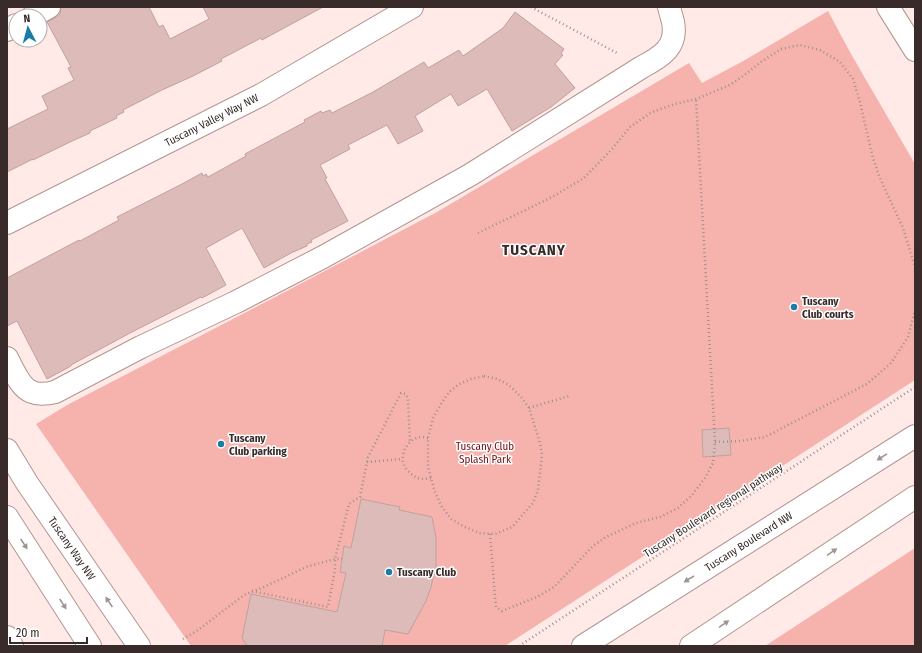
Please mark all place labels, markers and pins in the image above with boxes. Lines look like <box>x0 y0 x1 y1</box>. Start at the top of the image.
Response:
place label: Tuscany Club courts <box>802 295 854 321</box>
marker: Tuscany Club courts <box>789 302 799 312</box>
place label: Tuscany Club parking <box>229 432 287 458</box>
marker: Tuscany Club parking <box>216 439 226 449</box>
place label: Tuscany Club <box>397 566 456 579</box>
marker: Tuscany Club <box>384 567 394 577</box>

